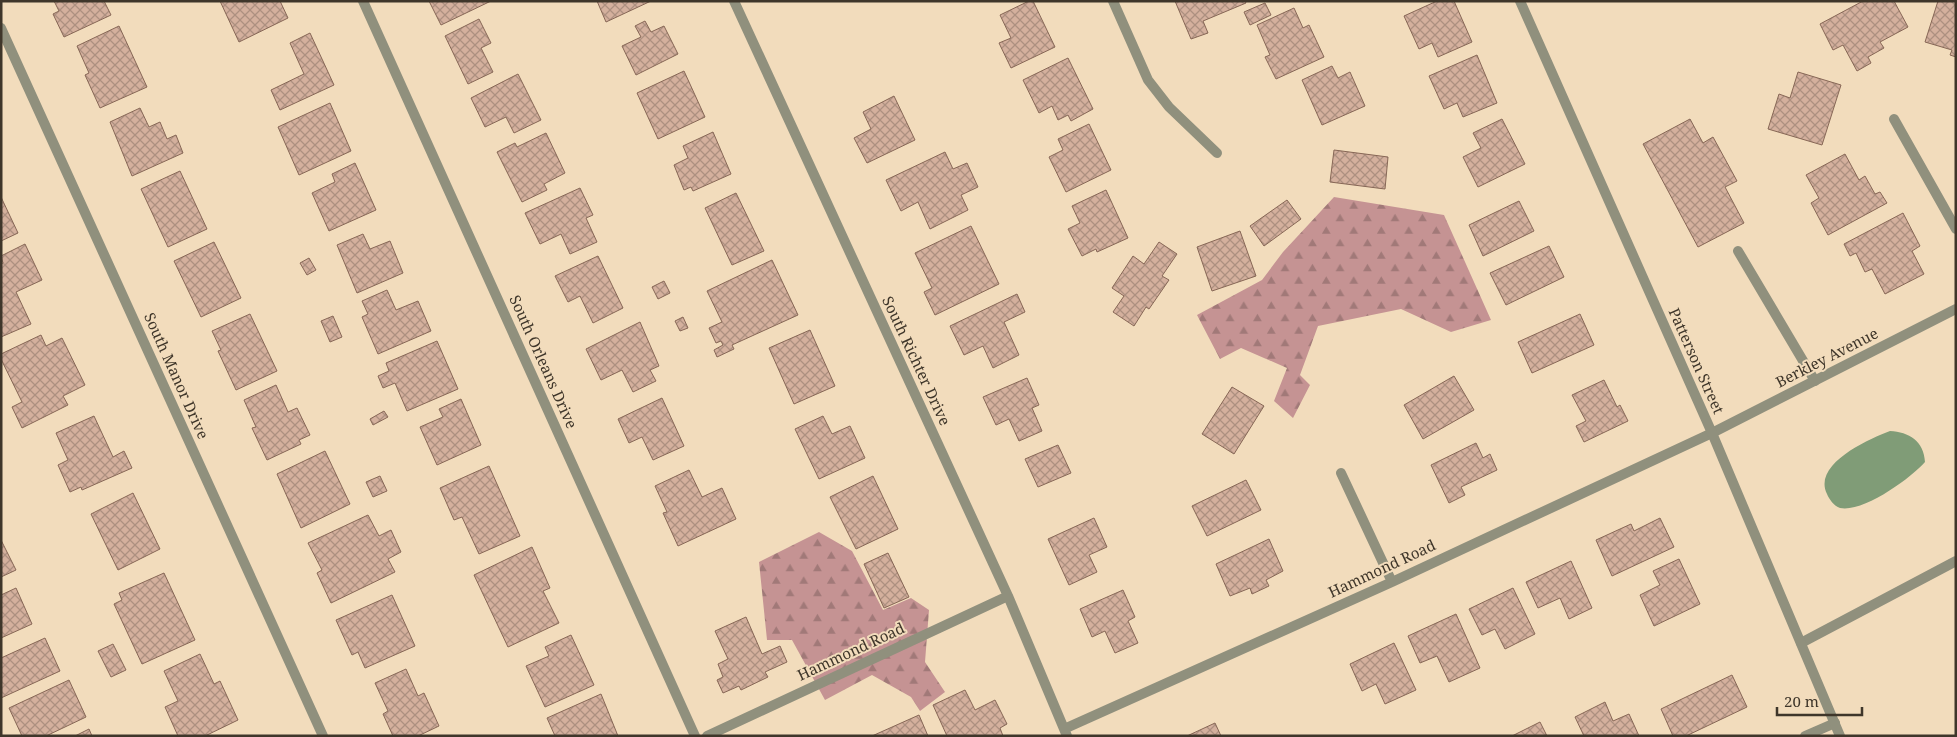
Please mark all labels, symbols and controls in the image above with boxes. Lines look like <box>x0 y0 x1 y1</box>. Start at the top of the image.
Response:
street label: South Orleans Drive <box>505 292 582 432</box>
street label: South Richter Drive <box>878 293 956 428</box>
street label: Patterson Street <box>1665 304 1729 417</box>
street label: South Manor Drive <box>140 309 214 442</box>
street label: Berkley Avenue <box>1772 323 1881 392</box>
street label: Hammond Road <box>1325 534 1438 602</box>
street label: Hammond Road <box>794 617 907 685</box>
scale bar <box>1777 684 1862 716</box>
text: 20 m <box>1784 691 1819 711</box>

